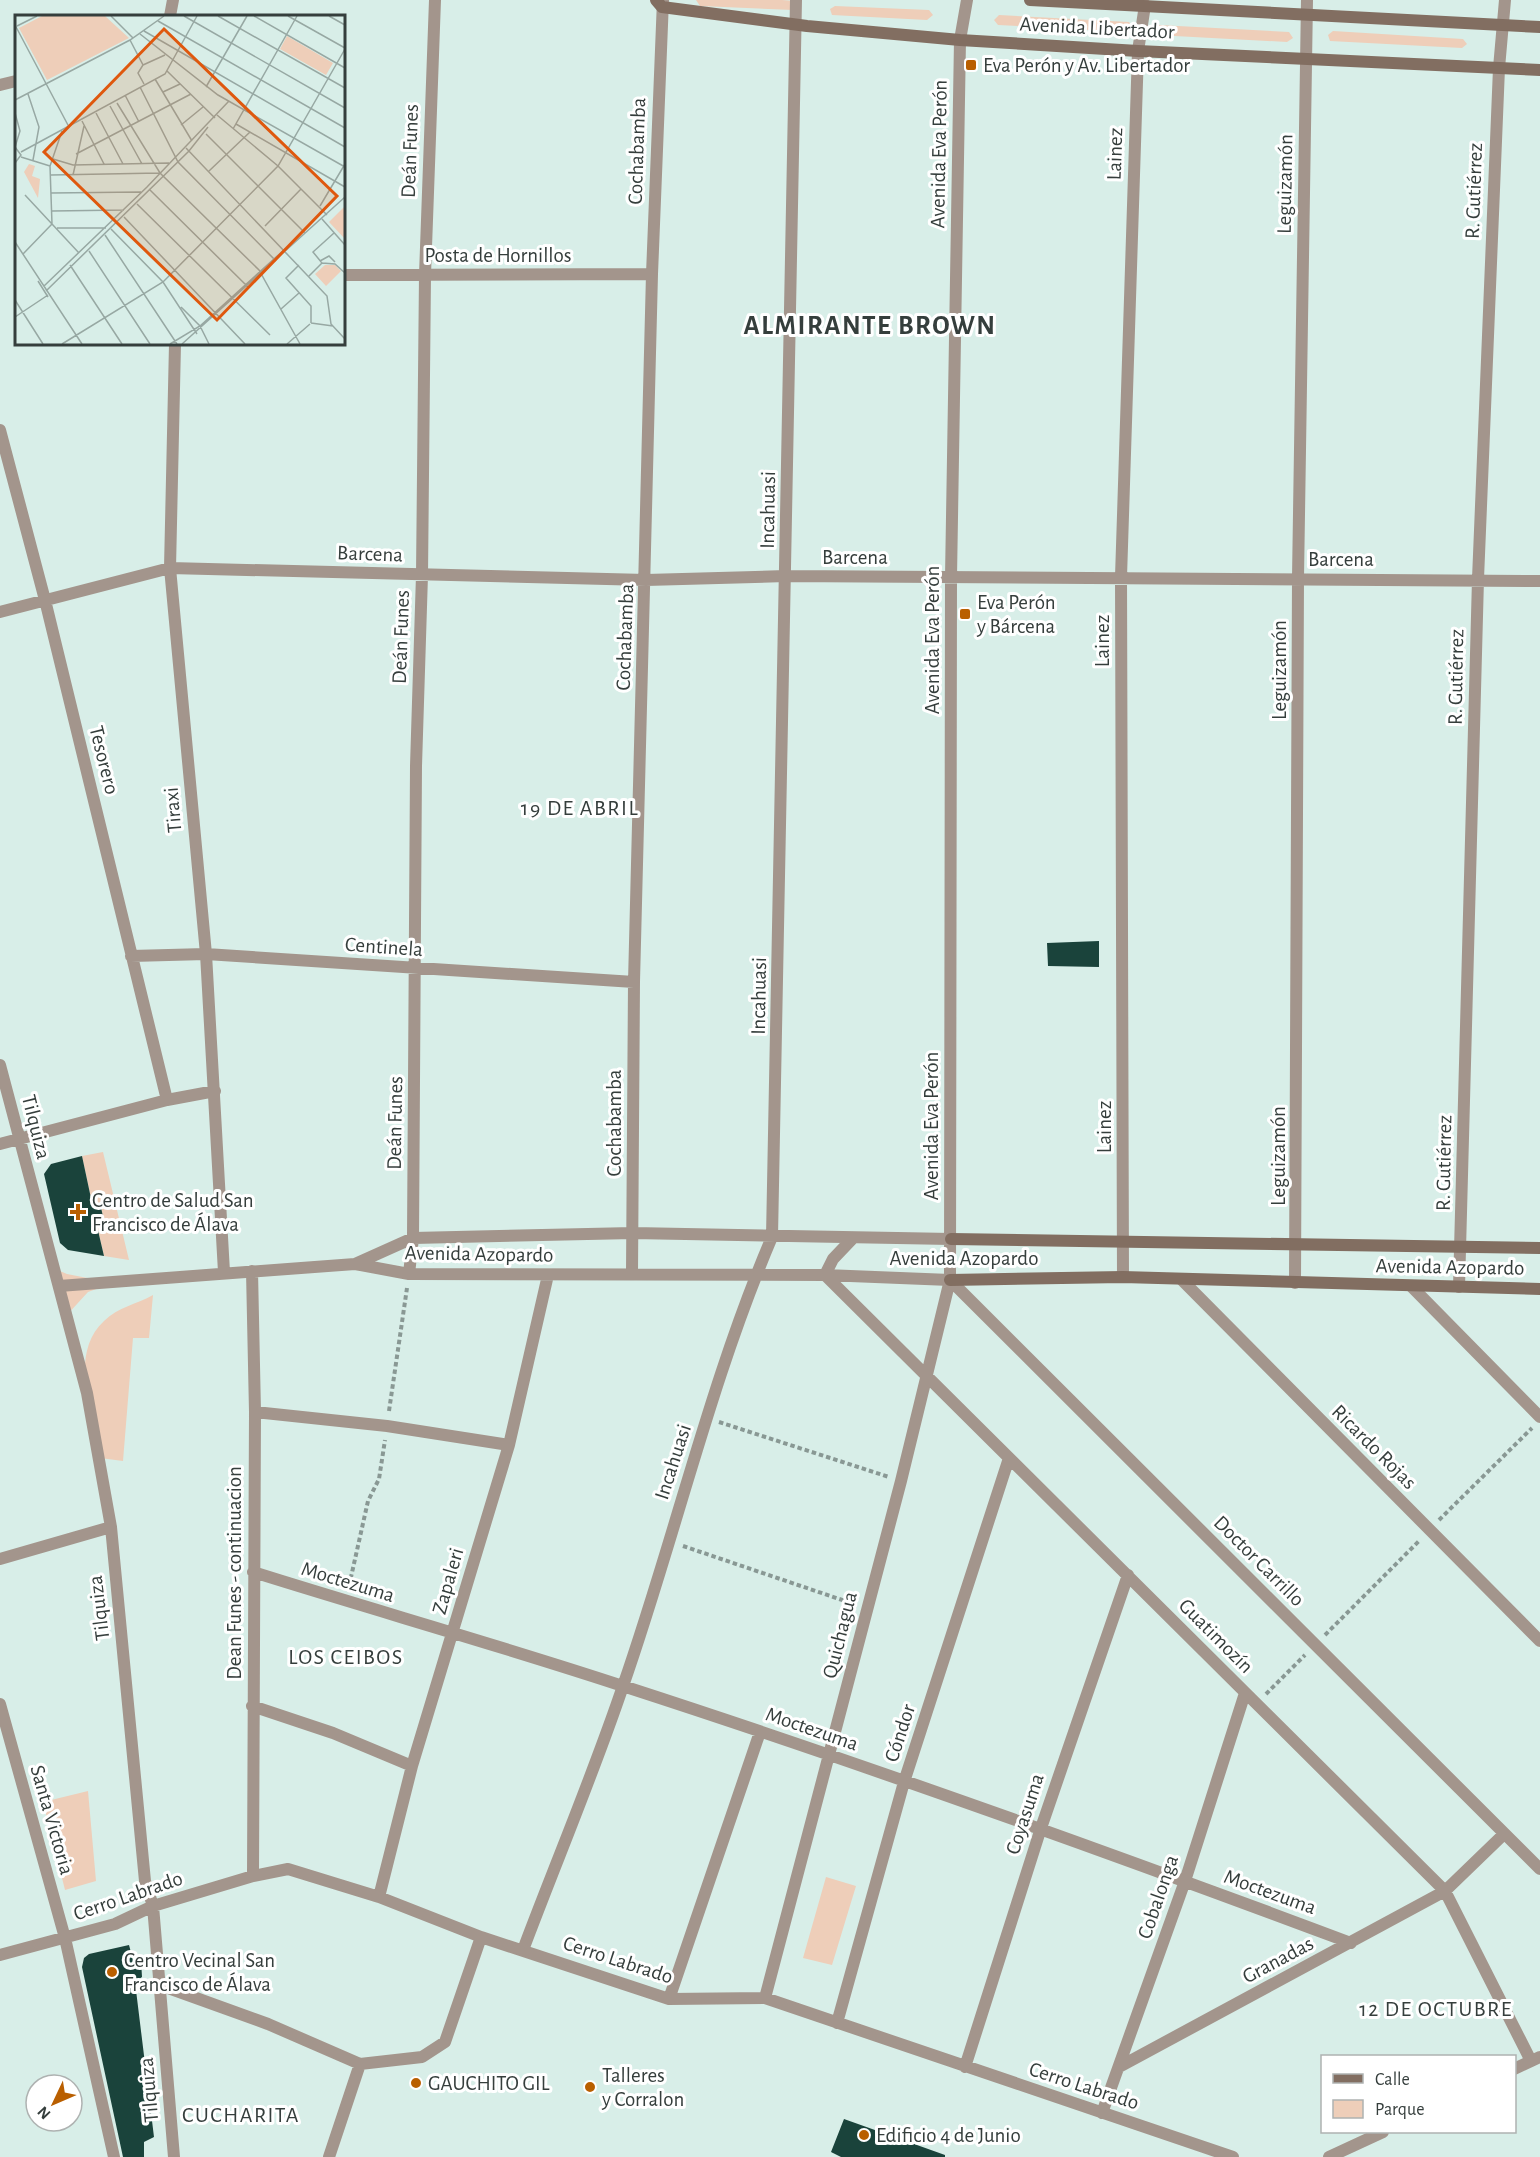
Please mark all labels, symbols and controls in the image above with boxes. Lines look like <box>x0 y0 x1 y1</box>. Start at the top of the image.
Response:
street label: Avenida Libertador <box>1019 13 1175 43</box>
inset map <box>15 15 345 345</box>
place label: Eva Perón y Av. Libertador <box>983 55 1190 76</box>
marker: Eva Perón y Av. Libertador <box>964 58 978 72</box>
street label: Avenida Eva Perón <box>927 80 951 228</box>
street label: Cochabamba <box>625 97 649 205</box>
street label: Deán Funes <box>398 104 422 198</box>
street label: Lainez <box>1104 127 1126 181</box>
street label: Leguizamón <box>1274 134 1296 234</box>
street label: R. Gutiérrez <box>1462 143 1486 239</box>
street label: Posta de Hornillos <box>424 245 572 266</box>
district label: ALMIRANTE BROWN <box>744 312 996 339</box>
street label: Incahuasi <box>757 471 779 549</box>
street label: Barcena <box>337 542 404 566</box>
street label: Barcena <box>822 547 888 568</box>
street label: Barcena <box>1308 549 1374 570</box>
street label: Avenida Eva Perón <box>922 566 943 714</box>
street label: Cochabamba <box>613 583 637 691</box>
street label: Deán Funes <box>389 590 413 684</box>
place label: Eva Perón y Bárcena <box>976 592 1056 637</box>
marker: Eva Perón y Bárcena <box>958 607 972 621</box>
street label: Lainez <box>1092 615 1113 667</box>
street label: Leguizamón <box>1269 620 1290 720</box>
street label: R. Gutiérrez <box>1445 629 1467 725</box>
street label: Tesorero <box>85 724 123 796</box>
street label: Tiraxi <box>161 786 185 834</box>
district label: 19 DE ABRIL <box>521 797 639 819</box>
street label: Centinela <box>344 934 424 960</box>
street label: Incahuasi <box>748 957 770 1035</box>
street label: Avenida Eva Perón <box>921 1052 942 1200</box>
street label: Cochabamba <box>604 1069 625 1177</box>
street label: Deán Funes <box>384 1076 406 1170</box>
street label: Tilquiza <box>18 1093 54 1162</box>
street label: Lainez <box>1094 1101 1115 1153</box>
street label: Leguizamón <box>1268 1106 1289 1206</box>
street label: R. Gutiérrez <box>1433 1115 1455 1211</box>
place label: Centro de Salud San Francisco de Álava <box>92 1190 254 1235</box>
marker: Centro de Salud San Francisco de Álava <box>69 1203 87 1221</box>
street label: Avenida Azopardo <box>404 1242 554 1266</box>
street label: Avenida Azopardo <box>890 1248 1038 1269</box>
street label: Avenida Azopardo <box>1375 1255 1525 1279</box>
street label: Ricardo Rojas <box>1328 1401 1420 1493</box>
street label: Incahuasi <box>651 1422 695 1502</box>
street label: Dean Funes - continuacion <box>224 1466 245 1680</box>
street label: Doctor Carrillo <box>1210 1512 1308 1610</box>
street label: Zapaleri <box>429 1545 467 1617</box>
street label: Moctezuma <box>299 1558 397 1606</box>
street label: Tilquiza <box>85 1574 113 1642</box>
street label: Quichagua <box>819 1589 861 1681</box>
street label: Guatimozín <box>1175 1595 1257 1677</box>
district label: LOS CEIBOS <box>288 1646 404 1668</box>
street label: Cóndor <box>881 1701 919 1764</box>
street label: Moctezuma <box>763 1703 861 1755</box>
street label: Santa Victoria <box>26 1763 78 1877</box>
street label: Coyasuma <box>1002 1771 1048 1857</box>
street label: Cobalonga <box>1134 1852 1182 1942</box>
street label: Moctezuma <box>1221 1866 1319 1918</box>
street label: Cerro Labrado <box>71 1868 185 1924</box>
street label: Cerro Labrado <box>561 1932 675 1988</box>
street label: Granadas <box>1239 1933 1317 1987</box>
place label: Centro Vecinal San Francisco de Álava <box>124 1950 275 1995</box>
marker: Centro Vecinal San Francisco de Álava <box>105 1965 119 1979</box>
district label: 12 DE OCTUBRE <box>1359 1998 1513 2020</box>
legend <box>1321 2055 1516 2133</box>
street label: Tilquiza <box>136 2056 162 2124</box>
street label: Cerro Labrado <box>1027 2058 1141 2114</box>
place label: Talleres y Corralon <box>601 2065 684 2110</box>
text: Calle <box>1375 2071 1410 2089</box>
north arrow <box>24 2073 84 2133</box>
place label: GAUCHITO GIL <box>428 2073 550 2094</box>
marker: GAUCHITO GIL <box>409 2076 423 2090</box>
marker: Talleres y Corralon <box>583 2080 597 2094</box>
text: Parque <box>1375 2101 1424 2119</box>
text: N <box>34 2103 54 2122</box>
district label: CUCHARITA <box>182 2104 300 2126</box>
place label: Edificio 4 de Junio <box>876 2125 1021 2146</box>
marker: Edificio 4 de Junio <box>857 2128 871 2142</box>

